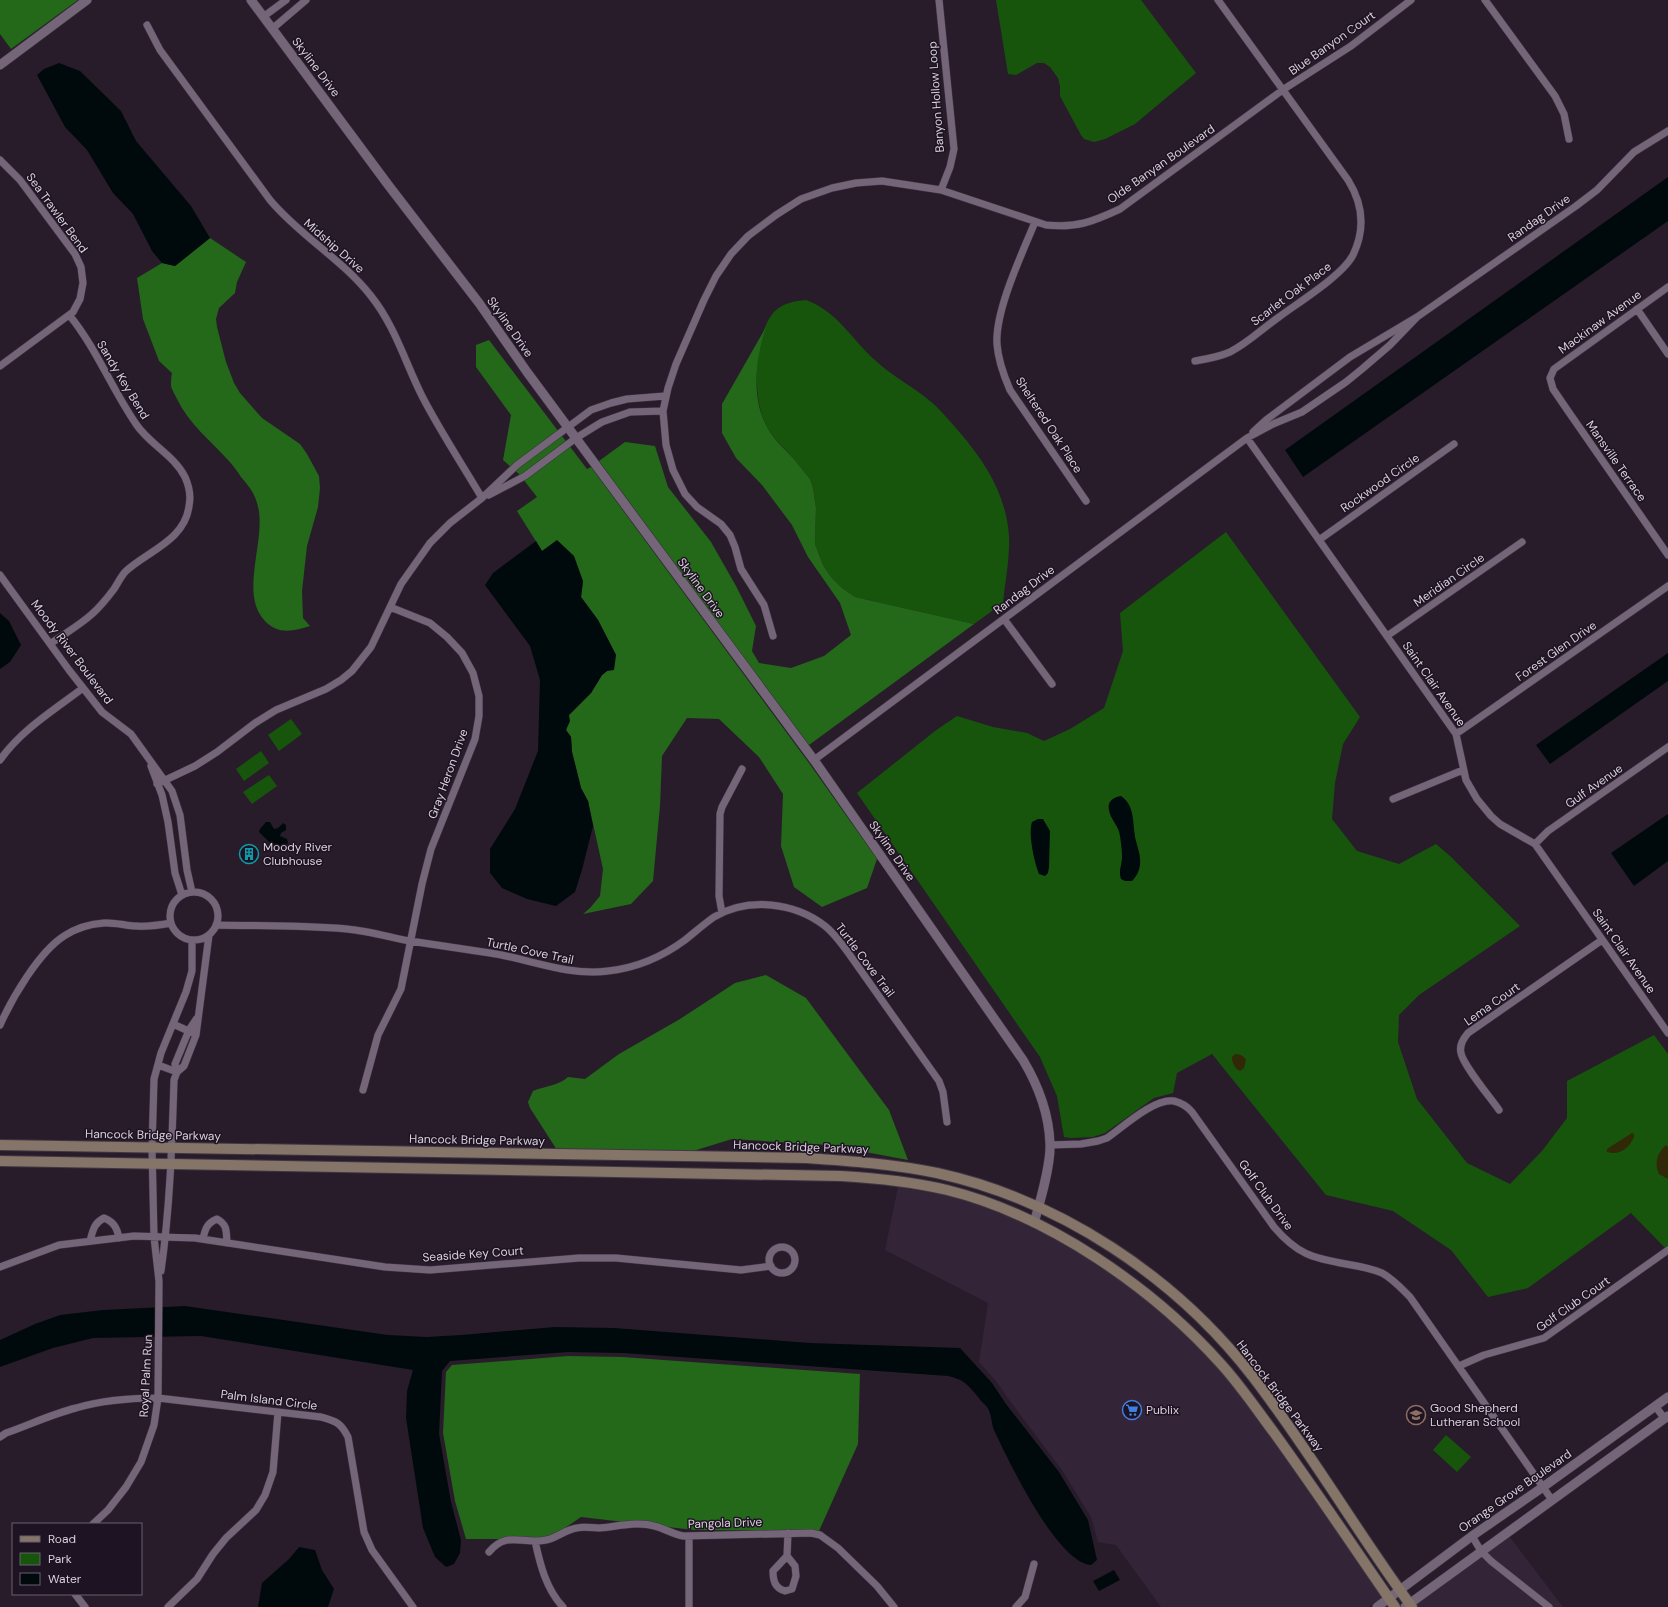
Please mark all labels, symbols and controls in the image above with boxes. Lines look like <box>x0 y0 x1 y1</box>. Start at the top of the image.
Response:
street label: Blue Banyon Court <box>1286 7 1379 79</box>
street label: Skyline Drive <box>288 34 344 100</box>
street label: Banyon Hollow Loop <box>924 41 948 153</box>
street label: Olde Banyan Boulevard <box>1104 121 1218 207</box>
street label: Sea Trawler Bend <box>23 170 91 256</box>
street label: Randag Drive <box>1505 190 1574 245</box>
street label: Midship Drive <box>300 215 368 277</box>
street label: Scarlet Oak Place <box>1247 258 1335 330</box>
street label: Mackinaw Avenue <box>1555 286 1645 358</box>
street label: Skyline Drive <box>483 294 537 361</box>
street label: Sandy Key Bend <box>93 338 153 422</box>
street label: Sheltered Oak Place <box>1012 374 1086 476</box>
street label: Mansville Terrace <box>1582 417 1650 505</box>
street label: Rockwood Circle <box>1337 450 1423 516</box>
street label: Meridian Circle <box>1410 549 1488 610</box>
street label: Skyline Drive <box>674 555 728 621</box>
street label: Randag Drive <box>990 562 1058 618</box>
street label: Moody River Boulevard <box>27 596 117 708</box>
street label: Forest Glen Drive <box>1512 617 1600 685</box>
street label: Saint Clair Avenue <box>1399 638 1469 730</box>
street label: Gray Heron Drive <box>424 727 472 821</box>
street label: Gulf Avenue <box>1562 760 1626 812</box>
street label: Skyline Drive <box>865 818 919 885</box>
place label: Moody River Clubhouse <box>263 839 333 869</box>
building icon: Moody River Clubhouse <box>238 843 260 865</box>
street label: Saint Clair Avenue <box>1589 905 1659 997</box>
street label: Turtle Cove Trail <box>832 920 898 1000</box>
street label: Turtle Cove Trail <box>485 934 575 968</box>
street label: Lema Court <box>1461 979 1523 1029</box>
street label: Hancock Bridge Parkway <box>85 1126 221 1144</box>
street label: Hancock Bridge Parkway <box>409 1131 545 1149</box>
street label: Hancock Bridge Parkway <box>733 1137 869 1157</box>
street label: Golf Club Drive <box>1235 1157 1297 1234</box>
street label: Seaside Key Court <box>422 1242 524 1266</box>
street label: Golf Club Court <box>1533 1272 1613 1335</box>
street label: Royal Palm Run <box>136 1334 156 1418</box>
street label: Hancock Bridge Parkway <box>1233 1337 1327 1455</box>
street label: Palm Island Circle <box>220 1386 319 1414</box>
supermarket icon: Publix <box>1121 1399 1143 1421</box>
place label: Good Shepherd Lutheran School <box>1430 1400 1520 1430</box>
place label: Publix <box>1146 1402 1179 1418</box>
school or university icon: Good Shepherd Lutheran School <box>1405 1404 1427 1426</box>
street label: Orange Grove Boulevard <box>1455 1446 1575 1536</box>
street label: Pangola Drive <box>687 1514 763 1532</box>
legend <box>12 1523 142 1595</box>
text: Road <box>48 1531 76 1547</box>
text: Park <box>48 1551 72 1567</box>
text: Water <box>48 1571 82 1587</box>

